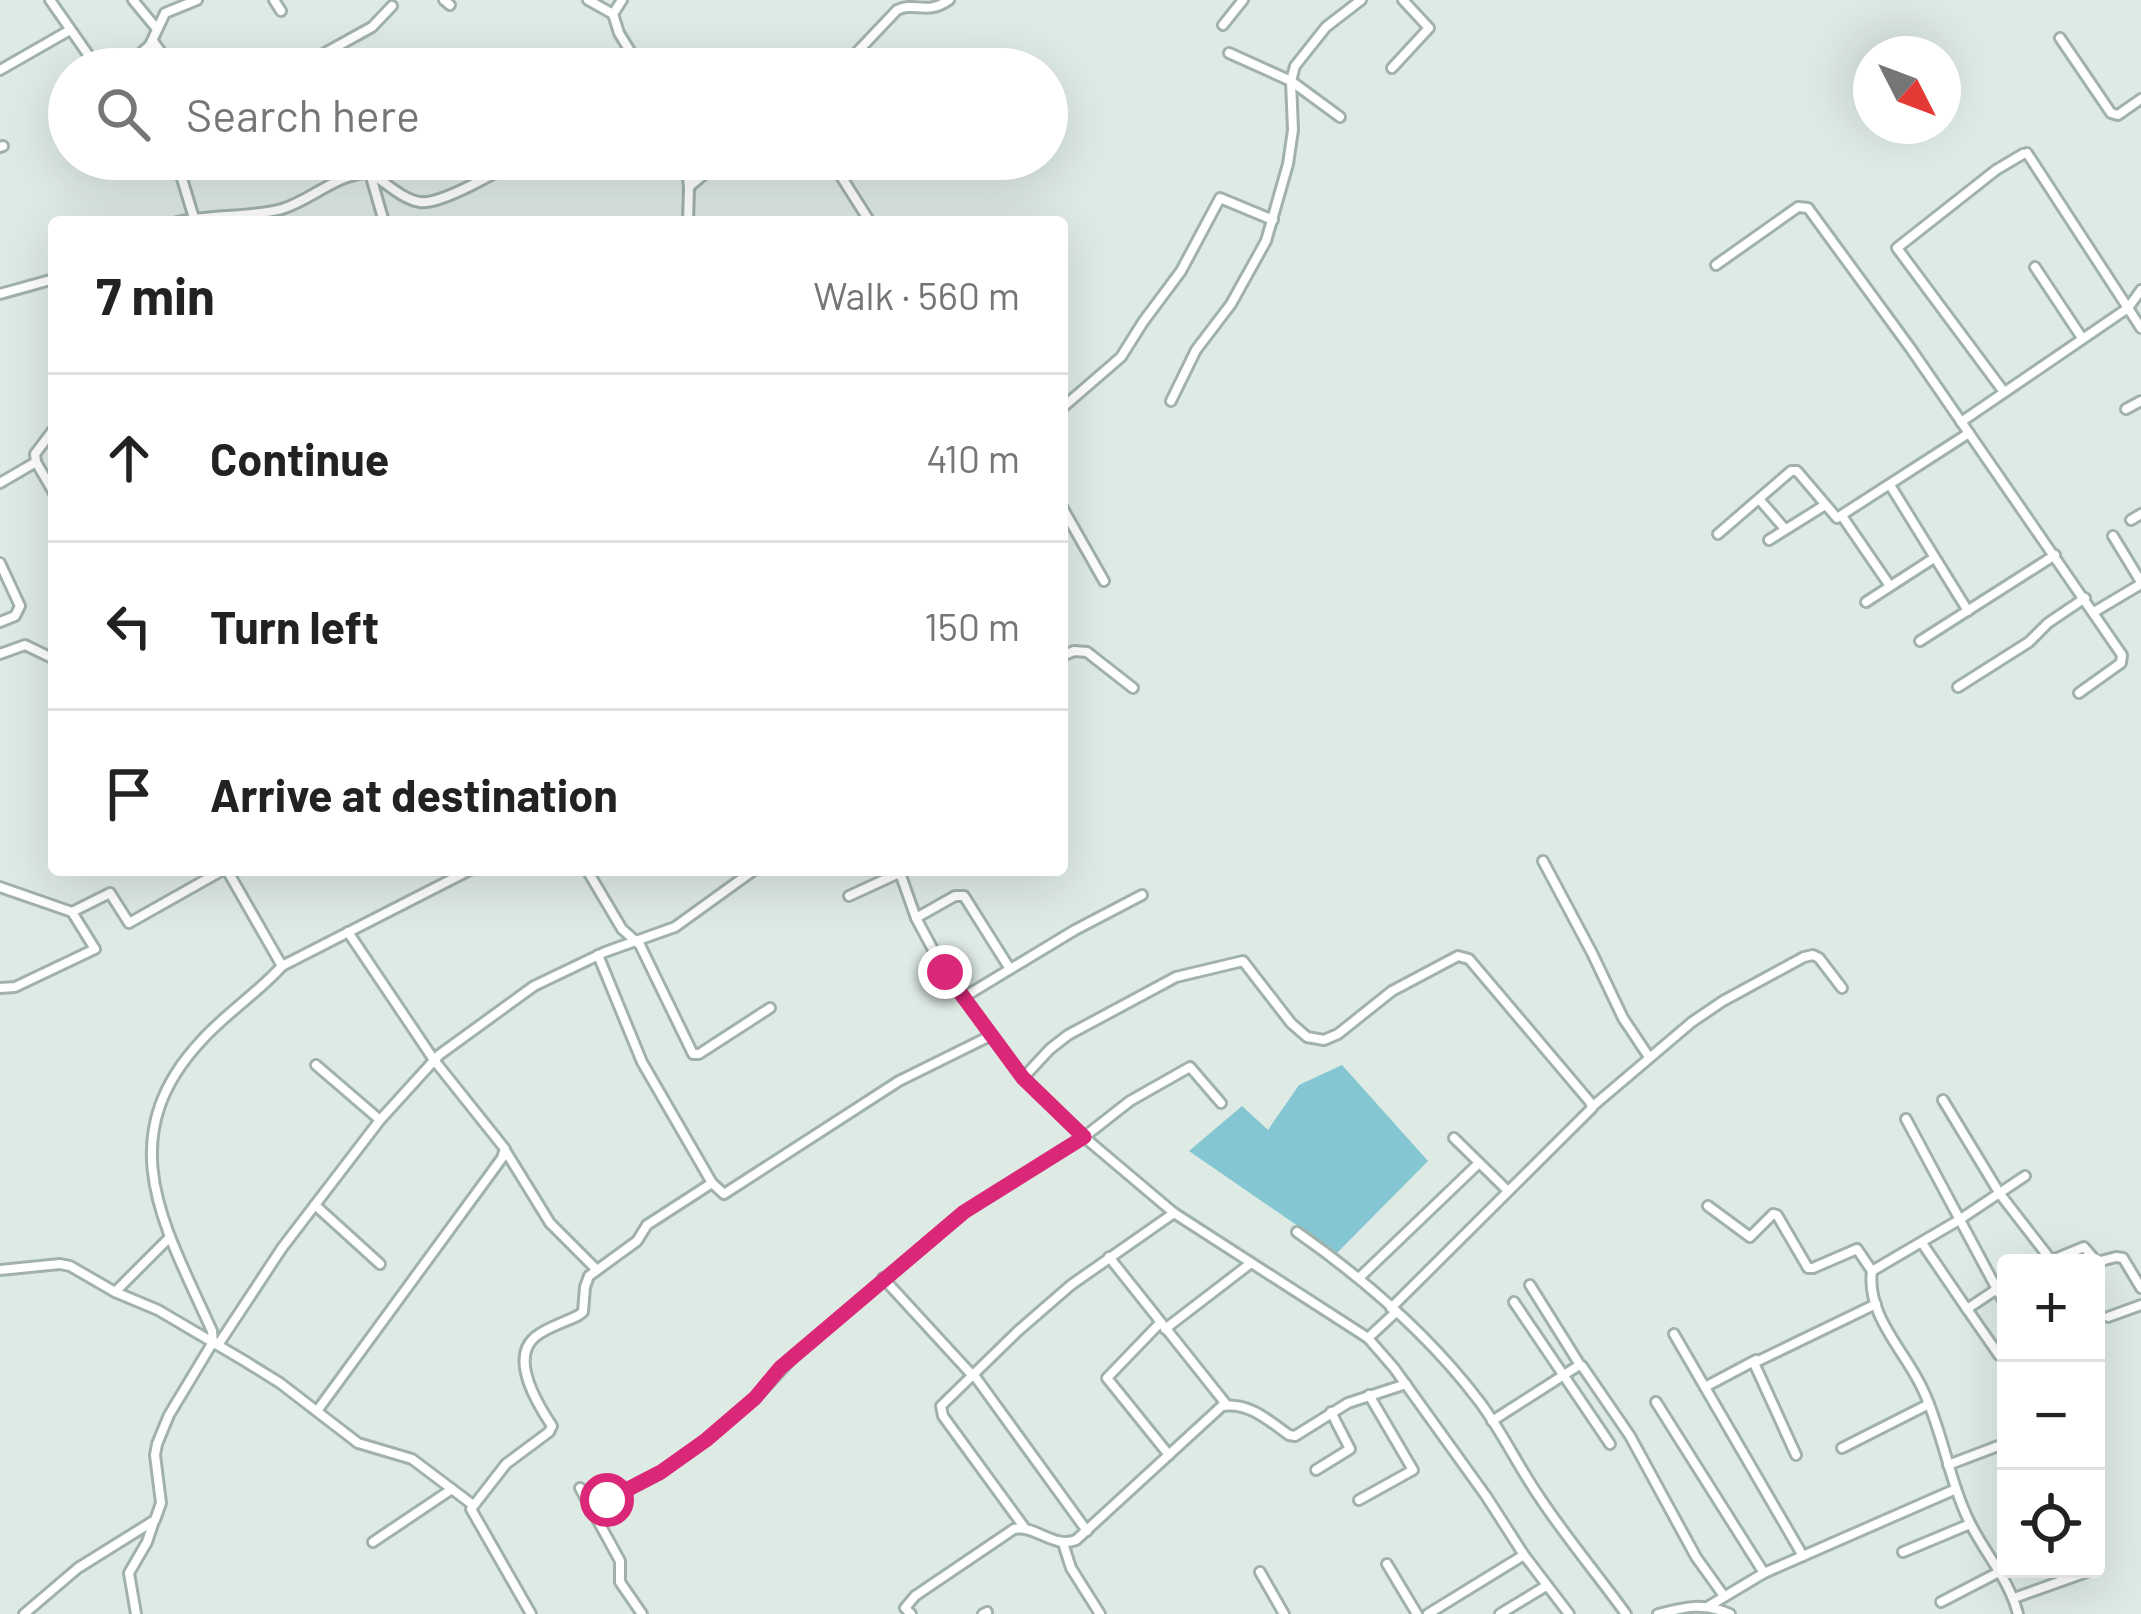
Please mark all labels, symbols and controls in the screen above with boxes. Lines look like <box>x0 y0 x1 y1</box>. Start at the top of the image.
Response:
north arrow <box>1853 36 1961 144</box>
search box <box>48 48 1068 180</box>
icon: search <box>90 81 156 147</box>
text: Search here <box>186 87 420 141</box>
text: 7 min <box>96 264 215 325</box>
text: Walk · 560 m <box>813 271 1020 318</box>
icon: ahead <box>96 425 162 491</box>
text: Continue <box>210 431 389 485</box>
text: 410 m <box>926 434 1020 481</box>
icon: left <box>96 593 162 659</box>
text: Turn left <box>210 599 379 653</box>
text: 150 m <box>924 602 1020 649</box>
icon: arrive <box>96 761 162 827</box>
text: Arrive at destination <box>210 767 618 821</box>
route end <box>918 945 972 999</box>
map controls <box>1997 1254 2105 1578</box>
button: + <box>1997 1254 2105 1362</box>
button: − <box>1997 1362 2105 1470</box>
button: locate <box>1997 1470 2105 1578</box>
route start <box>580 1473 634 1527</box>

